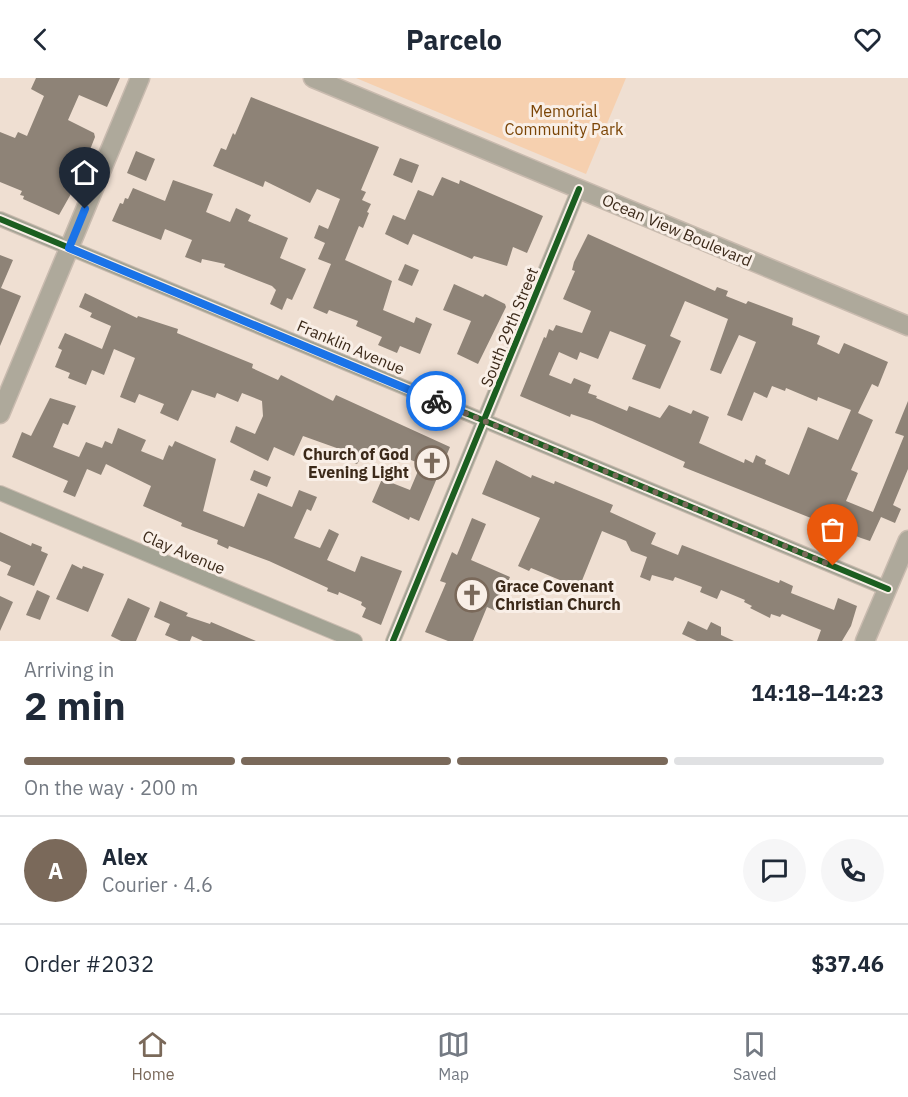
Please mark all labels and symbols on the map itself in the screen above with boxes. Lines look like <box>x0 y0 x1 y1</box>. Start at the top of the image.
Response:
park label: Memorial Community Park <box>505 101 624 139</box>
pin <box>59 147 110 209</box>
street label: Ocean View Boulevard <box>599 189 755 271</box>
street label: South 29th Street <box>476 264 542 390</box>
street label: Franklin Avenue <box>294 315 408 379</box>
courier <box>406 371 466 431</box>
place label: Church of God Evening Light <box>303 444 409 482</box>
church icon: Church of God Evening Light <box>414 445 450 481</box>
pin <box>807 504 858 566</box>
street label: Clay Avenue <box>140 526 229 578</box>
place label: Grace Covenant Christian Church <box>495 576 621 614</box>
church icon: Grace Covenant Christian Church <box>454 577 490 613</box>

